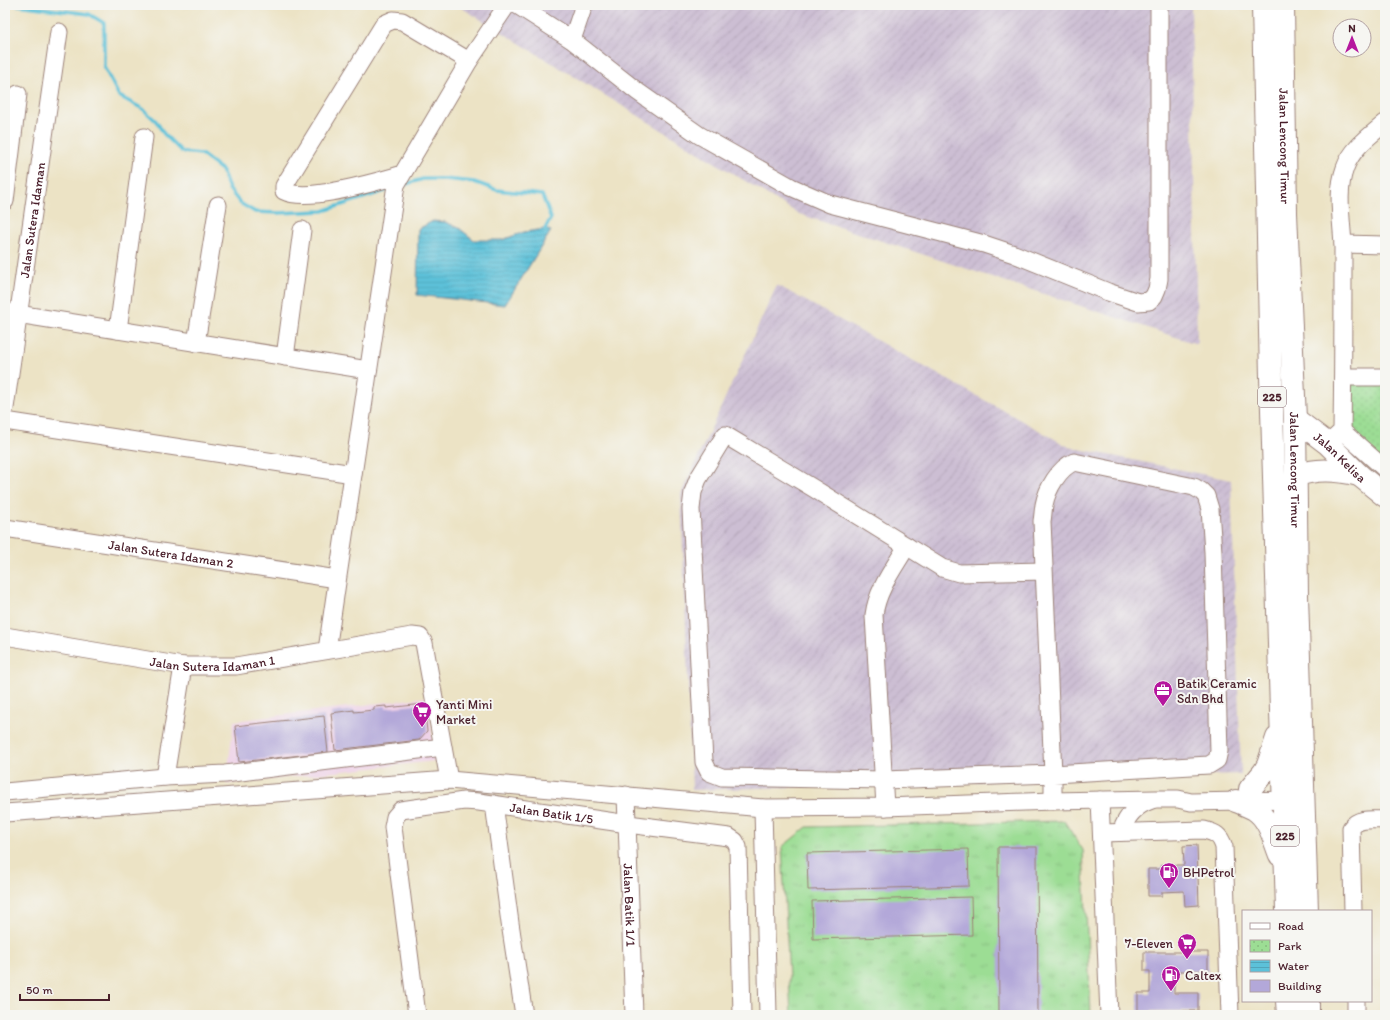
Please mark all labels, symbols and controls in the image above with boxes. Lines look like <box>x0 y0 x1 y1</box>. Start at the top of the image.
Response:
north arrow <box>1332 18 1372 58</box>
text: N <box>1348 22 1356 35</box>
street label: Jalan Lencong Timur <box>1276 88 1293 204</box>
street label: Jalan Sutera Idaman <box>17 161 48 279</box>
road number: 225 <box>1258 387 1286 407</box>
street label: Jalan Lencong Timur <box>1287 411 1303 528</box>
street label: Jalan Kelisa <box>1311 429 1369 486</box>
street label: Jalan Sutera Idaman 2 <box>107 537 235 571</box>
street label: Jalan Sutera Idaman 1 <box>149 652 276 674</box>
place label: Batik Ceramic Sdn Bhd <box>1177 676 1257 706</box>
office icon: Batik Ceramic Sdn Bhd <box>1152 679 1174 707</box>
place label: Yanti Mini Market <box>436 697 492 727</box>
supermarket icon: Yanti Mini Market <box>411 700 433 728</box>
street label: Jalan Batik 1/5 <box>509 800 594 827</box>
road number: 225 <box>1271 826 1299 846</box>
fuel station icon: BHPetrol <box>1158 861 1180 889</box>
street label: Jalan Batik 1/1 <box>620 863 639 947</box>
place label: BHPetrol <box>1183 865 1235 880</box>
legend <box>1242 910 1372 1002</box>
text: Road <box>1278 919 1304 933</box>
supermarket icon: 7-Eleven <box>1176 932 1198 960</box>
place label: 7-Eleven <box>1125 936 1174 951</box>
text: Park <box>1278 939 1302 953</box>
text: Water <box>1278 959 1309 973</box>
fuel station icon: Caltex <box>1160 964 1182 992</box>
place label: Caltex <box>1185 968 1222 983</box>
scale bar <box>20 976 109 1002</box>
text: Building <box>1278 979 1322 993</box>
text: 50 m <box>26 983 52 997</box>

